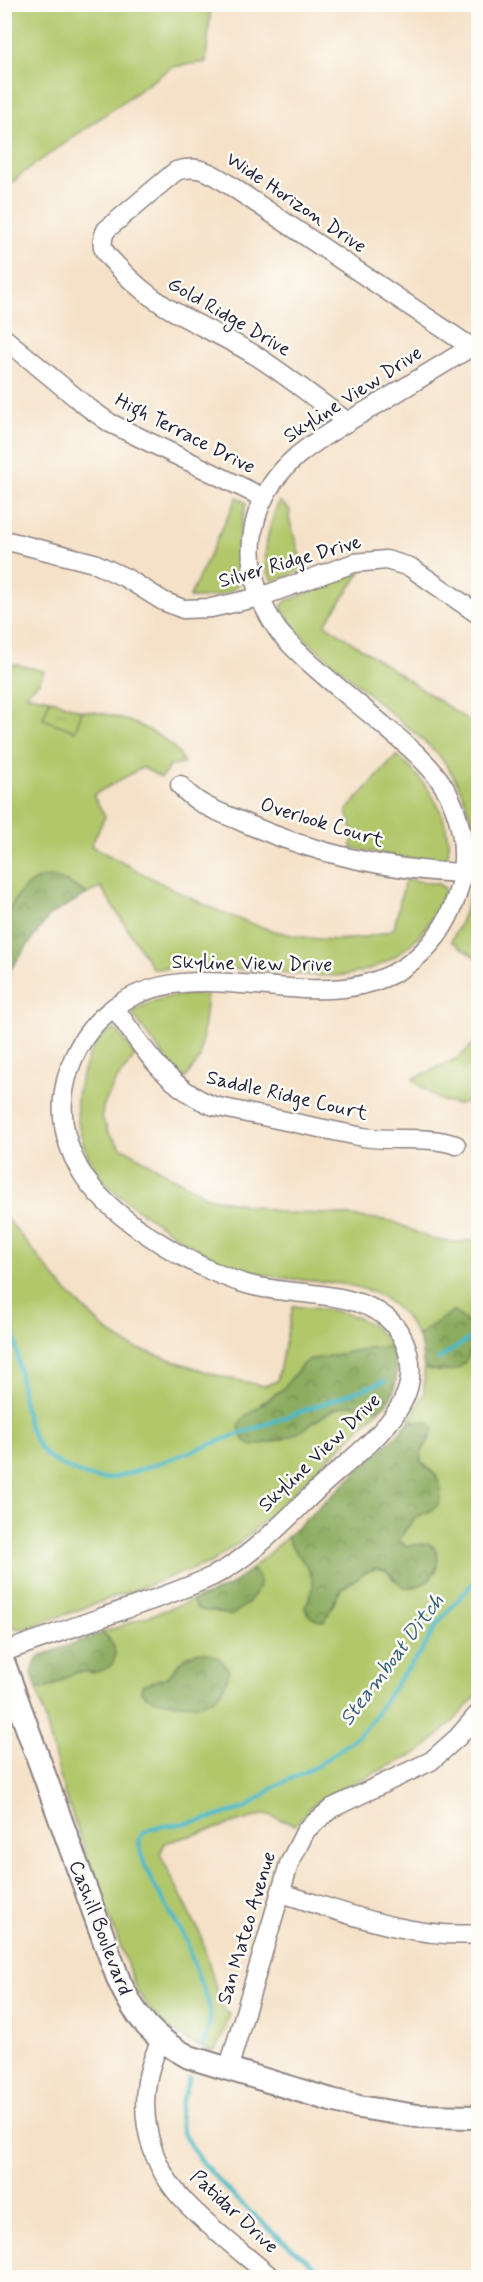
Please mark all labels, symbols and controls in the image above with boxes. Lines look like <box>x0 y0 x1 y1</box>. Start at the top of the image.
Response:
street label: Wide Horizon Drive <box>220 146 372 260</box>
street label: Gold Ridge Drive <box>162 271 296 364</box>
street label: Skyline View Drive <box>278 340 428 450</box>
street label: High Terrace Drive <box>109 387 260 483</box>
street label: Silver Ridge Drive <box>216 529 364 595</box>
street label: Overlook Court <box>257 791 387 855</box>
street label: Skyline View Drive <box>171 949 333 979</box>
street label: Saddle Ridge Court <box>204 1064 370 1128</box>
street label: Skyline View Drive <box>253 1388 387 1518</box>
water label: Steamboat Ditch <box>333 1588 451 1731</box>
street label: San Mateo Avenue <box>211 1848 283 2008</box>
street label: Cashill Boulevard <box>62 1857 138 1999</box>
street label: Patidar Drive <box>184 2164 284 2260</box>

